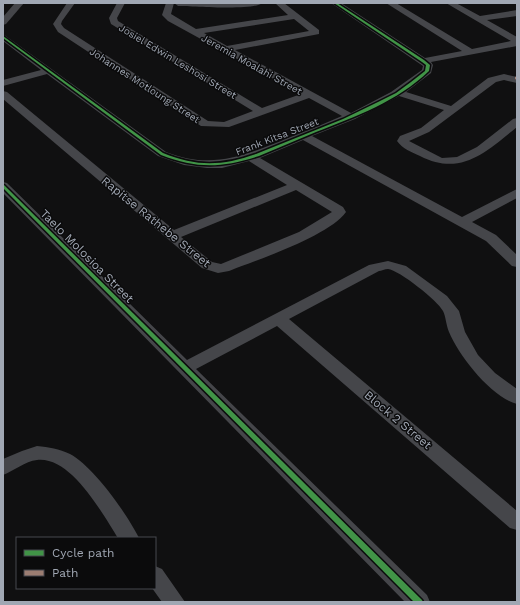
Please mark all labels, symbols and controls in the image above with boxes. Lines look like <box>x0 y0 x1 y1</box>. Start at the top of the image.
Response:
street label: Josiel Edwin Leshosi Street <box>117 22 239 101</box>
street label: Jeremia Moalahi Street <box>200 32 305 97</box>
street label: Johannes Motloung Street <box>88 46 203 126</box>
street label: Frank Kitsa Street <box>234 115 321 157</box>
street label: Rapitse Rathebe Street <box>99 174 213 270</box>
street label: Taelo Molosioa Street <box>37 206 137 306</box>
street label: Block 2 Street <box>362 388 434 452</box>
legend <box>16 537 156 589</box>
text: Cycle path <box>52 546 114 560</box>
text: Path <box>52 566 78 580</box>

